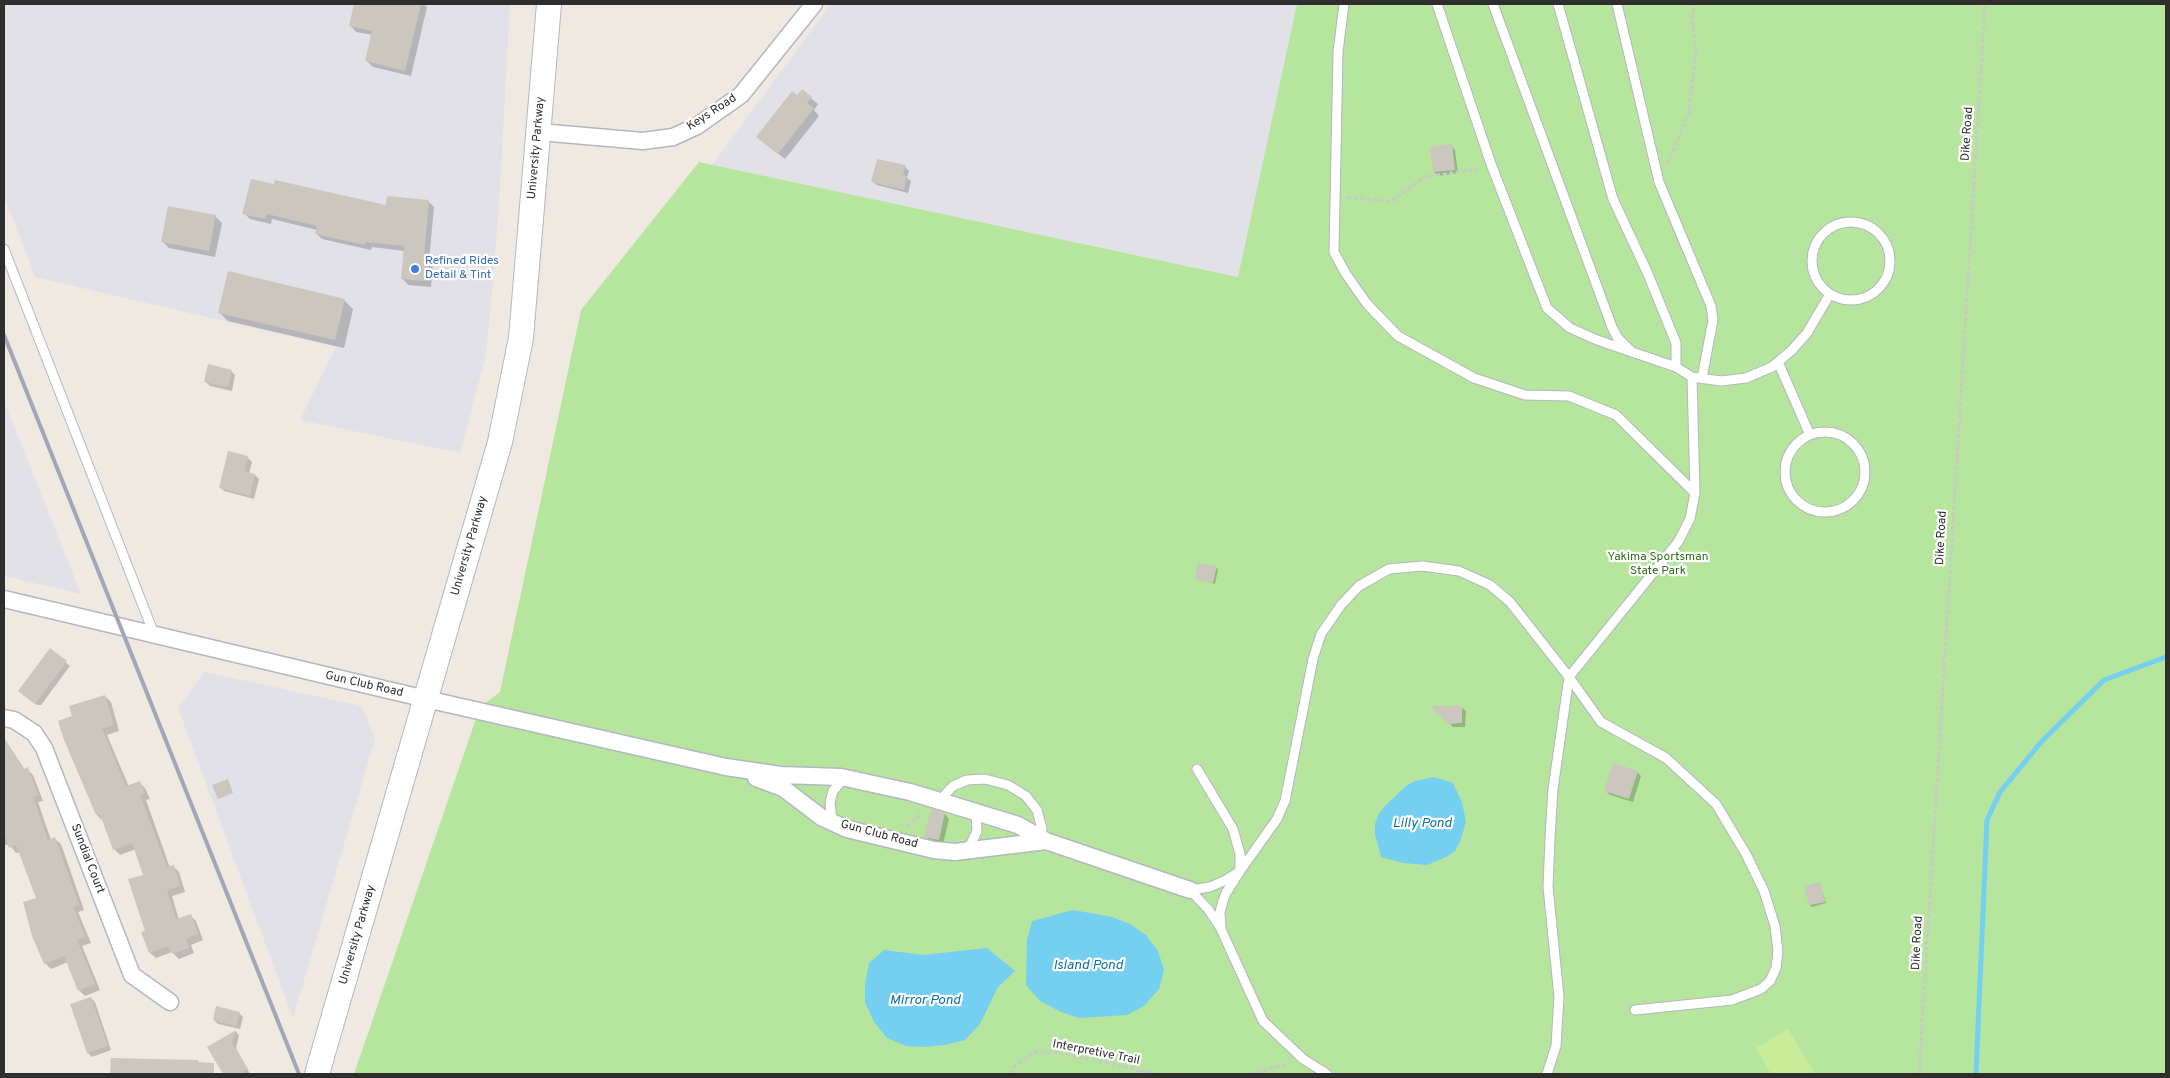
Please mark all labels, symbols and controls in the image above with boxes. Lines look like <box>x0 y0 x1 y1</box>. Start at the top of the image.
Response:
street label: Keys Road <box>685 92 739 134</box>
street label: University Parkway <box>525 96 549 200</box>
street label: Dike Road <box>1959 106 1977 162</box>
place label: Refined Rides Detail & Tint <box>425 255 499 283</box>
marker: Refined Rides Detail & Tint <box>409 263 421 275</box>
street label: University Parkway <box>449 494 491 598</box>
street label: Dike Road <box>1933 511 1951 565</box>
park label: Yakima Sportsman State Park <box>1607 551 1709 579</box>
street label: Gun Club Road <box>324 669 404 701</box>
water label: Lilly Pond <box>1392 816 1452 832</box>
street label: Gun Club Road <box>839 818 919 852</box>
street label: Sundial Court <box>67 822 107 896</box>
street label: University Parkway <box>337 883 379 987</box>
street label: Dike Road <box>1909 916 1927 970</box>
water label: Island Pond <box>1053 958 1123 974</box>
water label: Mirror Pond <box>890 993 960 1009</box>
street label: Interpretive Trail <box>1051 1037 1141 1069</box>

